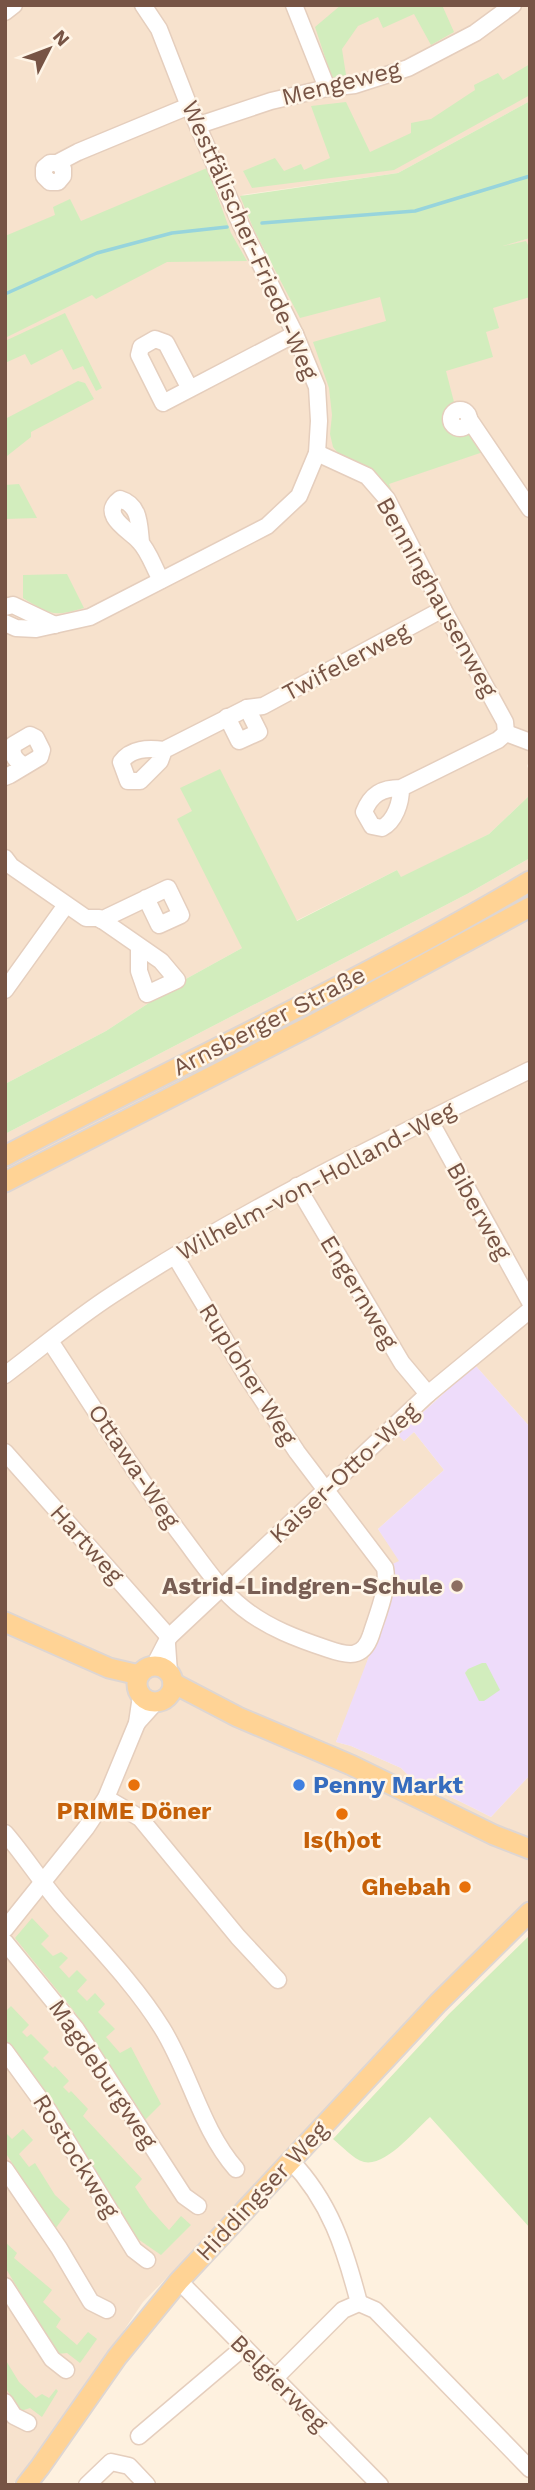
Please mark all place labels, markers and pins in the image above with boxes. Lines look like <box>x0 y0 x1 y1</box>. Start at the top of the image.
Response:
place label: Astrid-Lindgren-Schule <box>162 1572 443 1600</box>
marker: Astrid-Lindgren-Schule <box>449 1578 465 1594</box>
place label: Penny Markt <box>313 1771 464 1799</box>
marker: PRIME Döner <box>126 1777 142 1793</box>
marker: Penny Markt <box>291 1777 307 1793</box>
place label: PRIME Döner <box>57 1797 212 1825</box>
marker: Is(h)ot <box>334 1806 350 1822</box>
place label: Is(h)ot <box>303 1826 382 1854</box>
place label: Ghebah <box>361 1873 451 1901</box>
marker: Ghebah <box>457 1879 473 1895</box>

